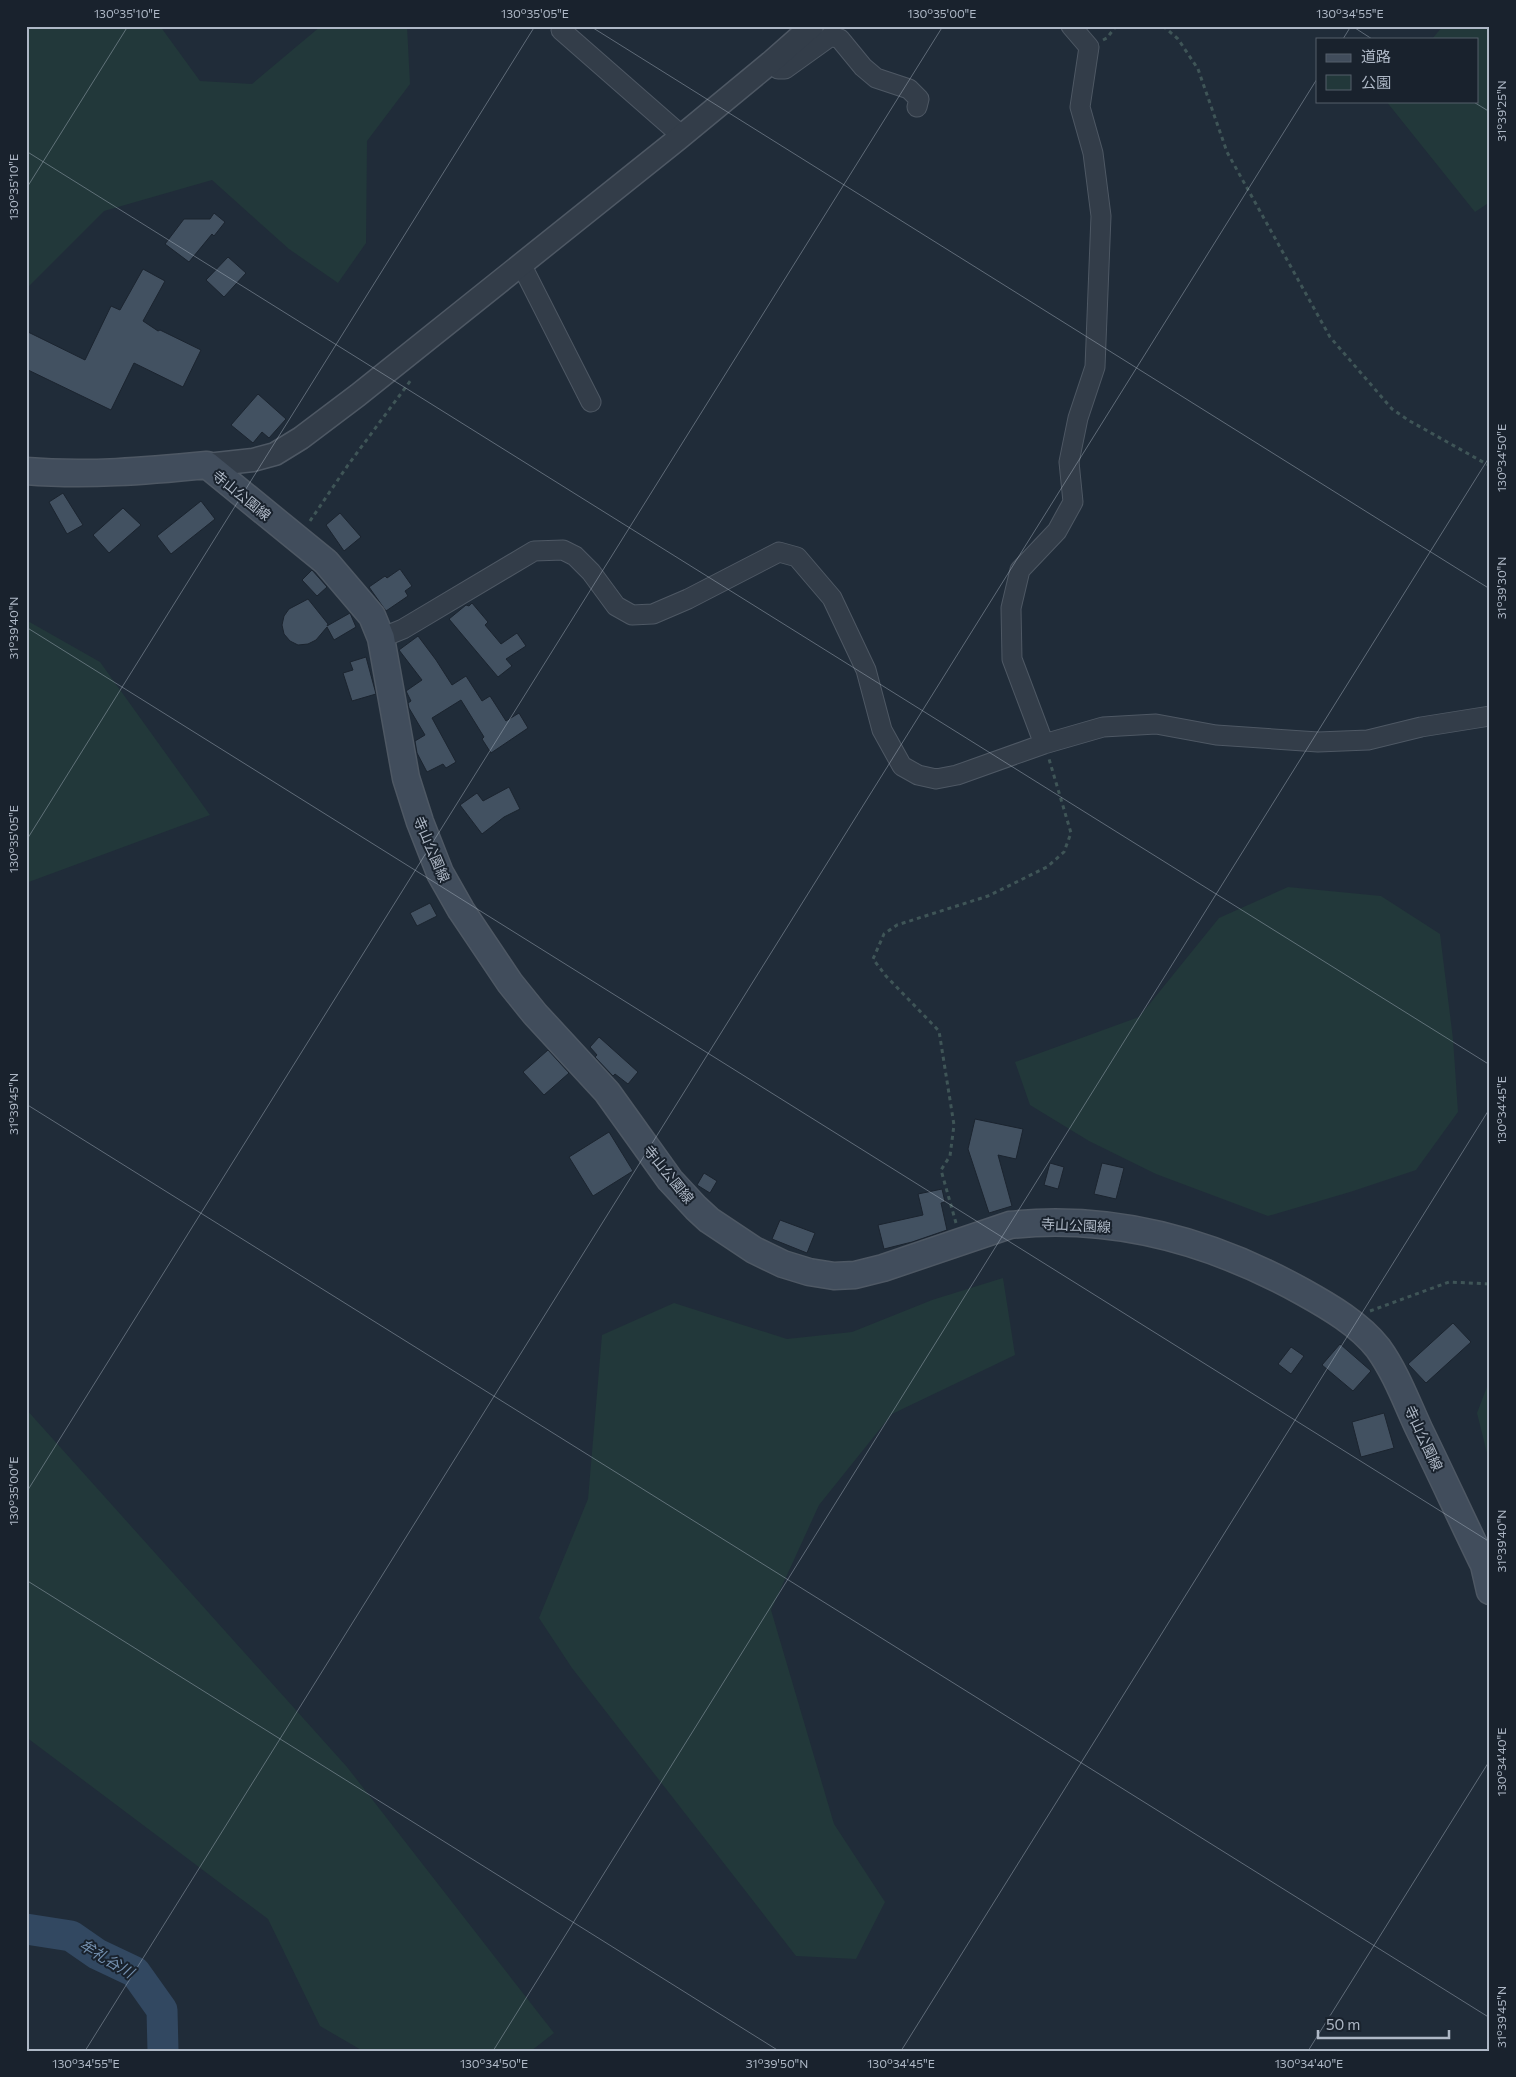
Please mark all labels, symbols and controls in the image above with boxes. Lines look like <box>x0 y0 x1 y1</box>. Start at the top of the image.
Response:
text: 130°35'10"E <box>94 6 160 20</box>
text: 130°35'05"E <box>501 6 569 20</box>
text: 130°35'00"E <box>908 6 976 20</box>
text: 130°34'55"E <box>1316 6 1384 20</box>
legend <box>1316 38 1478 102</box>
text: 道路 <box>1361 47 1391 65</box>
text: 公園 <box>1361 73 1391 91</box>
text: 31°39'25"N <box>1494 80 1508 142</box>
text: 130°35'10"E <box>6 154 20 220</box>
text: 130°34'50"E <box>1494 424 1508 492</box>
street label: 寺山公園線 <box>209 466 275 524</box>
text: 31°39'30"N <box>1494 557 1508 619</box>
text: 31°39'40"N <box>6 597 20 659</box>
text: 130°35'05"E <box>6 805 20 873</box>
street label: 寺山公園線 <box>411 813 453 885</box>
text: 31°39'45"N <box>6 1073 20 1135</box>
text: 130°34'45"E <box>1494 1076 1508 1144</box>
street label: 寺山公園線 <box>640 1141 698 1207</box>
street label: 寺山公園線 <box>1041 1215 1111 1235</box>
street label: 寺山公園線 <box>1402 1403 1446 1473</box>
text: 130°35'00"E <box>6 1457 20 1525</box>
text: 31°39'40"N <box>1494 1510 1508 1572</box>
text: 130°34'40"E <box>1494 1728 1508 1796</box>
water label: 牟礼谷川 <box>77 1935 139 1982</box>
text: 31°39'45"N <box>1494 1986 1508 2048</box>
scale bar <box>1318 2007 1450 2039</box>
text: 50 m <box>1326 2015 1360 2033</box>
text: 130°34'55"E <box>52 2056 120 2070</box>
text: 130°34'50"E <box>460 2056 528 2070</box>
text: 31°39'50"N <box>746 2056 808 2070</box>
text: 130°34'45"E <box>867 2056 935 2070</box>
text: 130°34'40"E <box>1275 2056 1343 2070</box>

